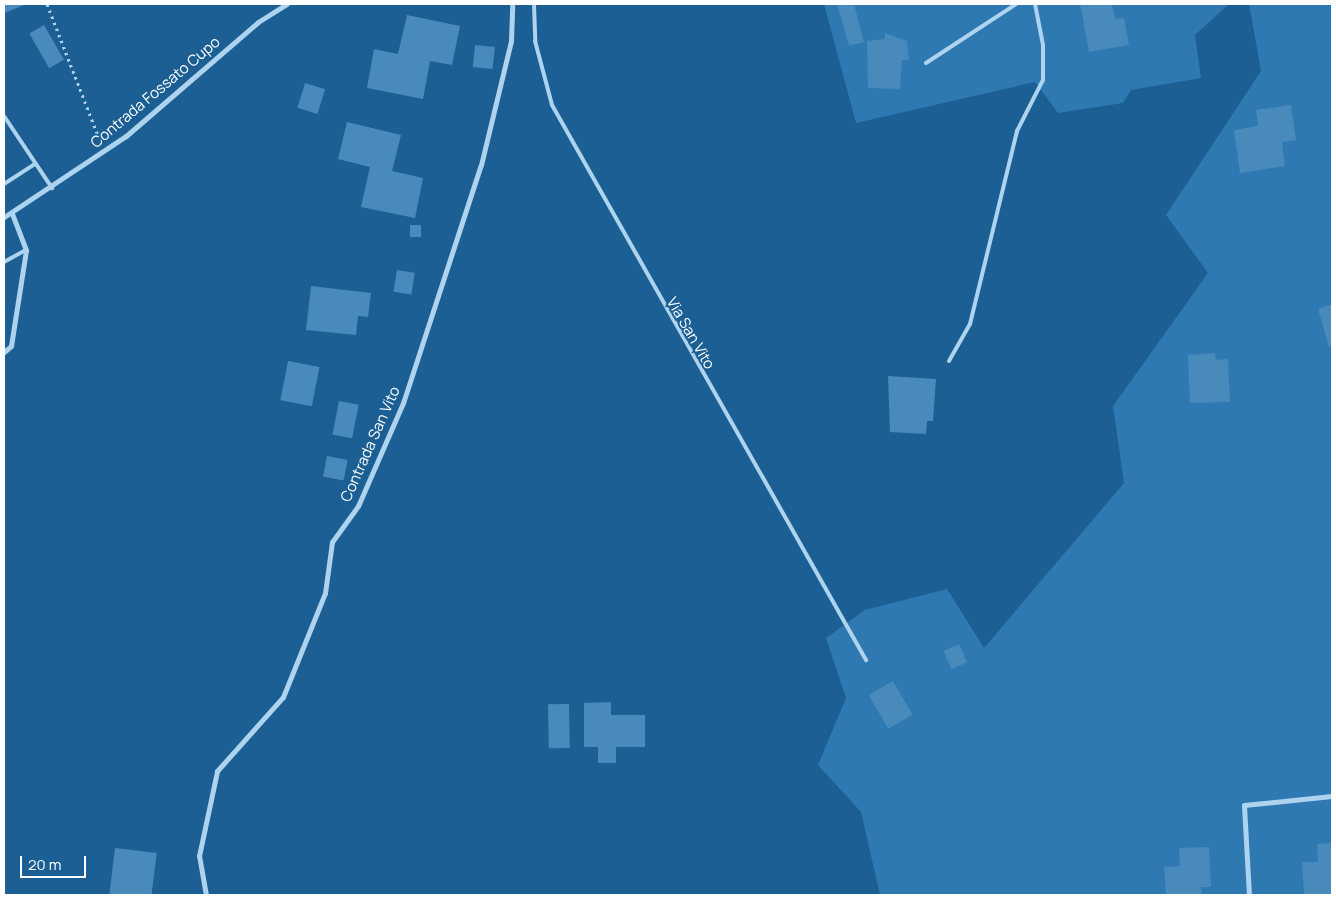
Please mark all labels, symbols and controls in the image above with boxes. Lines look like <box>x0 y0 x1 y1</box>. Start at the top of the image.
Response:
street label: Contrada Fossato Cupo <box>87 33 223 151</box>
street label: Via San Vito <box>663 294 719 372</box>
street label: Contrada San Vito <box>336 383 404 505</box>
scale bar <box>22 846 89 878</box>
text: 20 m <box>28 854 61 875</box>

